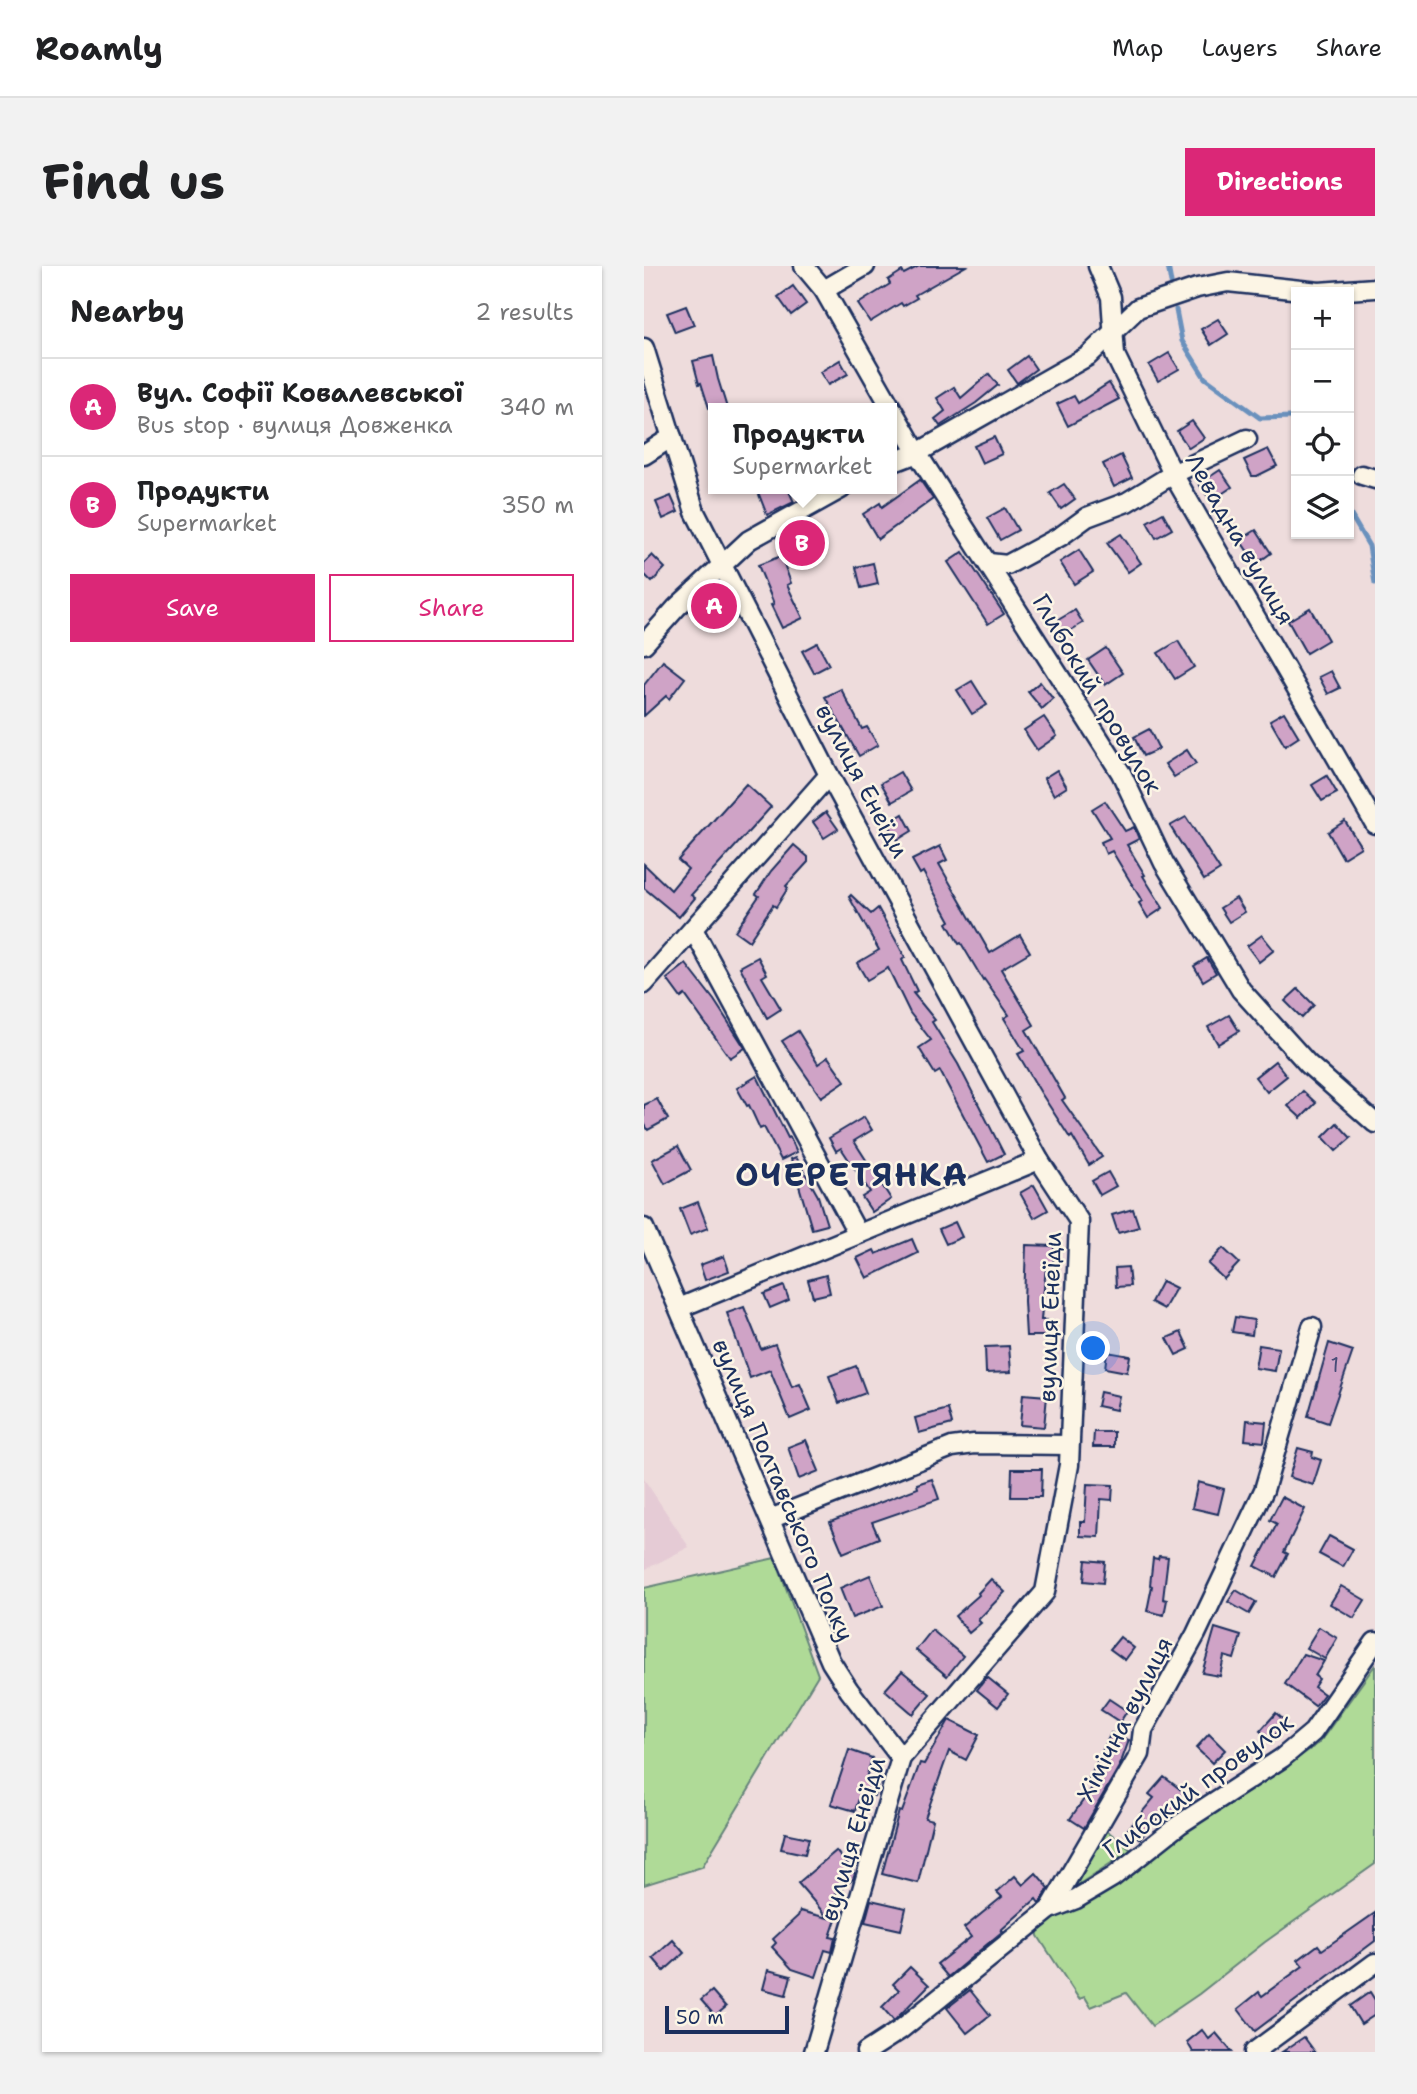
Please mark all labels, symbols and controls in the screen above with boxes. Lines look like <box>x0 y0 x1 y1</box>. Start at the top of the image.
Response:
text: Roamly <box>35 26 163 71</box>
text: Map <box>1112 32 1163 64</box>
text: Layers <box>1201 32 1278 64</box>
text: Share <box>1316 32 1382 64</box>
button: Directions <box>1185 148 1375 216</box>
text: Find us <box>42 149 225 215</box>
map controls <box>1291 287 1354 539</box>
button: + <box>1291 287 1354 350</box>
text: Nearby <box>70 291 185 332</box>
text: 2 results <box>475 297 574 327</box>
button: − <box>1291 350 1354 413</box>
text: Вул. Софії Ковалевської <box>137 375 463 410</box>
text: A <box>84 392 102 422</box>
text: 340 m <box>499 392 574 422</box>
popup <box>708 403 897 494</box>
text: Bus stop · вулиця Довженка <box>137 410 453 440</box>
button: locate <box>1291 413 1354 476</box>
text: Продукти <box>732 416 865 451</box>
street label: Левадна вулиця <box>1178 447 1302 631</box>
text: Supermarket <box>732 451 873 481</box>
text: Продукти <box>137 473 269 508</box>
button: layers <box>1291 476 1354 539</box>
text: B <box>86 490 100 520</box>
text: 350 m <box>501 490 574 520</box>
text: Supermarket <box>137 508 277 538</box>
pin: B <box>779 517 825 569</box>
button: Save <box>70 574 315 642</box>
button: Share <box>329 574 574 642</box>
pin: A <box>691 580 737 632</box>
street label: Глибокий провулок <box>1025 588 1170 800</box>
street label: вулиця Енеїди <box>808 698 916 864</box>
district label: ОЧЕРЕТЯНКА <box>735 1153 969 1196</box>
street label: вулиця Енеїди <box>1031 1231 1069 1403</box>
your location <box>1076 1331 1110 1365</box>
street label: вулиця Полтавського Полку <box>705 1334 861 1646</box>
house number: 1 <box>1331 1351 1339 1379</box>
street label: Хімічна вулиця <box>1070 1631 1180 1807</box>
street label: Глибокий провулок <box>1096 1706 1300 1866</box>
street label: вулиця Енеїди <box>813 1753 893 1925</box>
scale bar <box>665 2003 789 2035</box>
text: 50 m <box>676 2005 724 2030</box>

